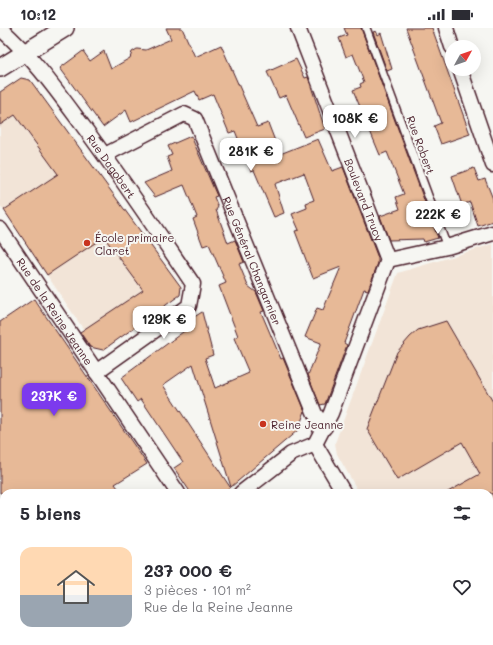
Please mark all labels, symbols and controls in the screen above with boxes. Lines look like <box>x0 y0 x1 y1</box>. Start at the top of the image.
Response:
text: 10:12 <box>20 4 56 24</box>
north arrow <box>445 40 481 76</box>
map controls <box>445 40 481 76</box>
pin: 108K € <box>322 105 388 139</box>
text: 108K € <box>332 109 378 126</box>
street label: Rue Robert <box>403 114 439 176</box>
street label: Rue Dagobert <box>84 131 140 201</box>
pin: 281K € <box>218 138 284 172</box>
text: 281K € <box>229 142 273 159</box>
street label: Boulevard Trucy <box>342 156 387 243</box>
street label: Rue Général Changarnier <box>220 194 286 327</box>
pin: 222K € <box>405 201 471 235</box>
text: 222K € <box>415 205 461 222</box>
place label: École primaire Claret <box>95 230 175 258</box>
marker: École primaire Claret <box>82 238 92 248</box>
street label: Rue de la Reine Jeanne <box>14 255 97 368</box>
pin: 129K € <box>131 306 197 340</box>
text: 129K € <box>142 310 186 327</box>
pin: 237K € <box>21 383 87 417</box>
text: 237K € <box>31 387 77 404</box>
place label: Reine Jeanne <box>271 417 344 432</box>
marker: Reine Jeanne <box>258 419 268 429</box>
text: 5 biens <box>20 502 81 524</box>
icon: filters <box>451 502 473 524</box>
text: 237 000 € <box>144 559 232 581</box>
icon: home <box>52 563 100 611</box>
icon: heart <box>451 576 473 598</box>
text: 3 pièces · 101 m² <box>144 581 251 598</box>
text: Rue de la Reine Jeanne <box>144 598 293 615</box>

